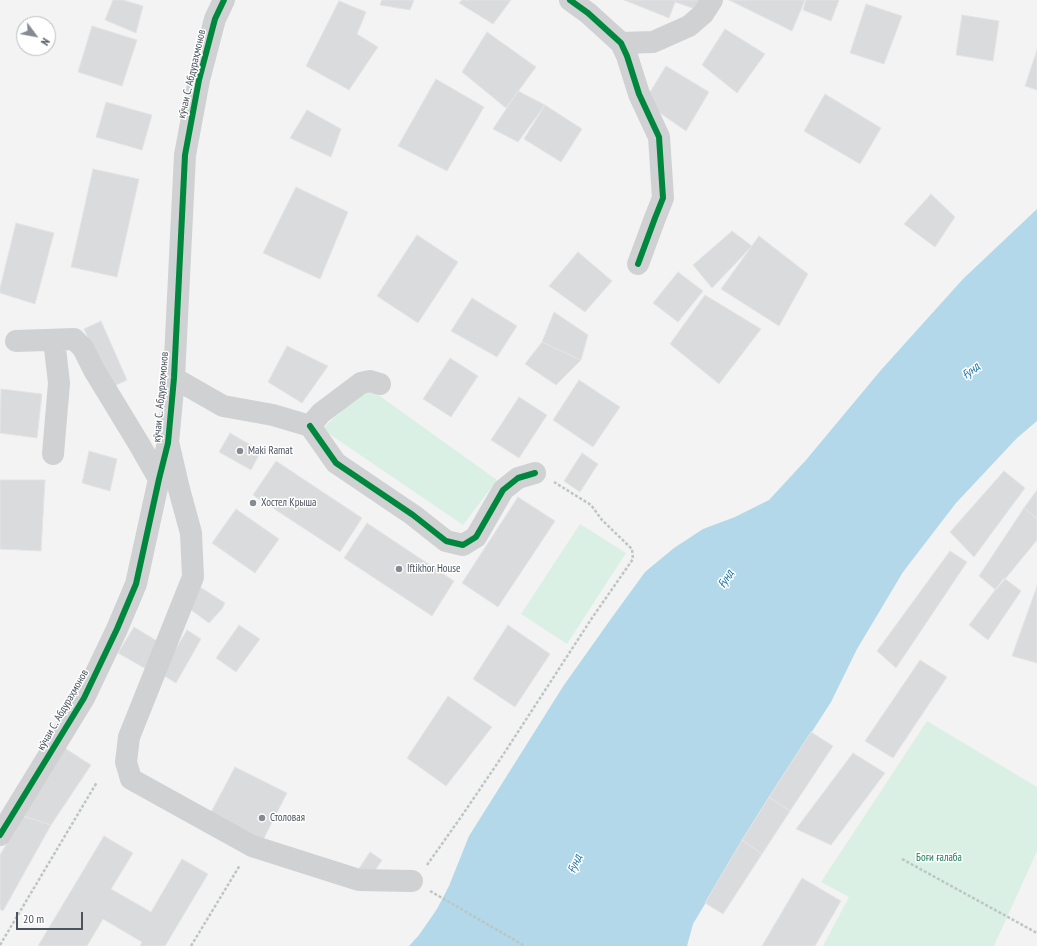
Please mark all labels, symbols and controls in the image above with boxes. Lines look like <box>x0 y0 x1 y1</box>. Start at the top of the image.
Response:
north arrow <box>16 16 56 56</box>
street label: кӯчаи С. Абдураҳмонов <box>175 28 209 120</box>
text: N <box>38 36 53 48</box>
street label: кӯчаи С. Абдураҳмонов <box>150 351 172 443</box>
water label: Ғунд <box>959 360 983 382</box>
place label: Maki Ramat <box>248 444 293 458</box>
marker: Maki Ramat <box>235 446 245 456</box>
place label: Хостел Крыша <box>261 496 316 510</box>
marker: Хостел Крыша <box>248 498 258 508</box>
place label: Iftikhor House <box>407 562 461 576</box>
marker: Iftikhor House <box>394 564 404 574</box>
water label: Ғунд <box>715 567 737 591</box>
street label: кӯчаи С. Абдураҳмонов <box>35 667 91 753</box>
place label: Столовая <box>270 811 305 825</box>
marker: Столовая <box>257 813 267 823</box>
park label: Боғи ғалаба <box>916 851 962 865</box>
water label: Ғунд <box>565 853 585 875</box>
scale bar <box>18 904 85 930</box>
text: 20 m <box>23 911 44 926</box>

